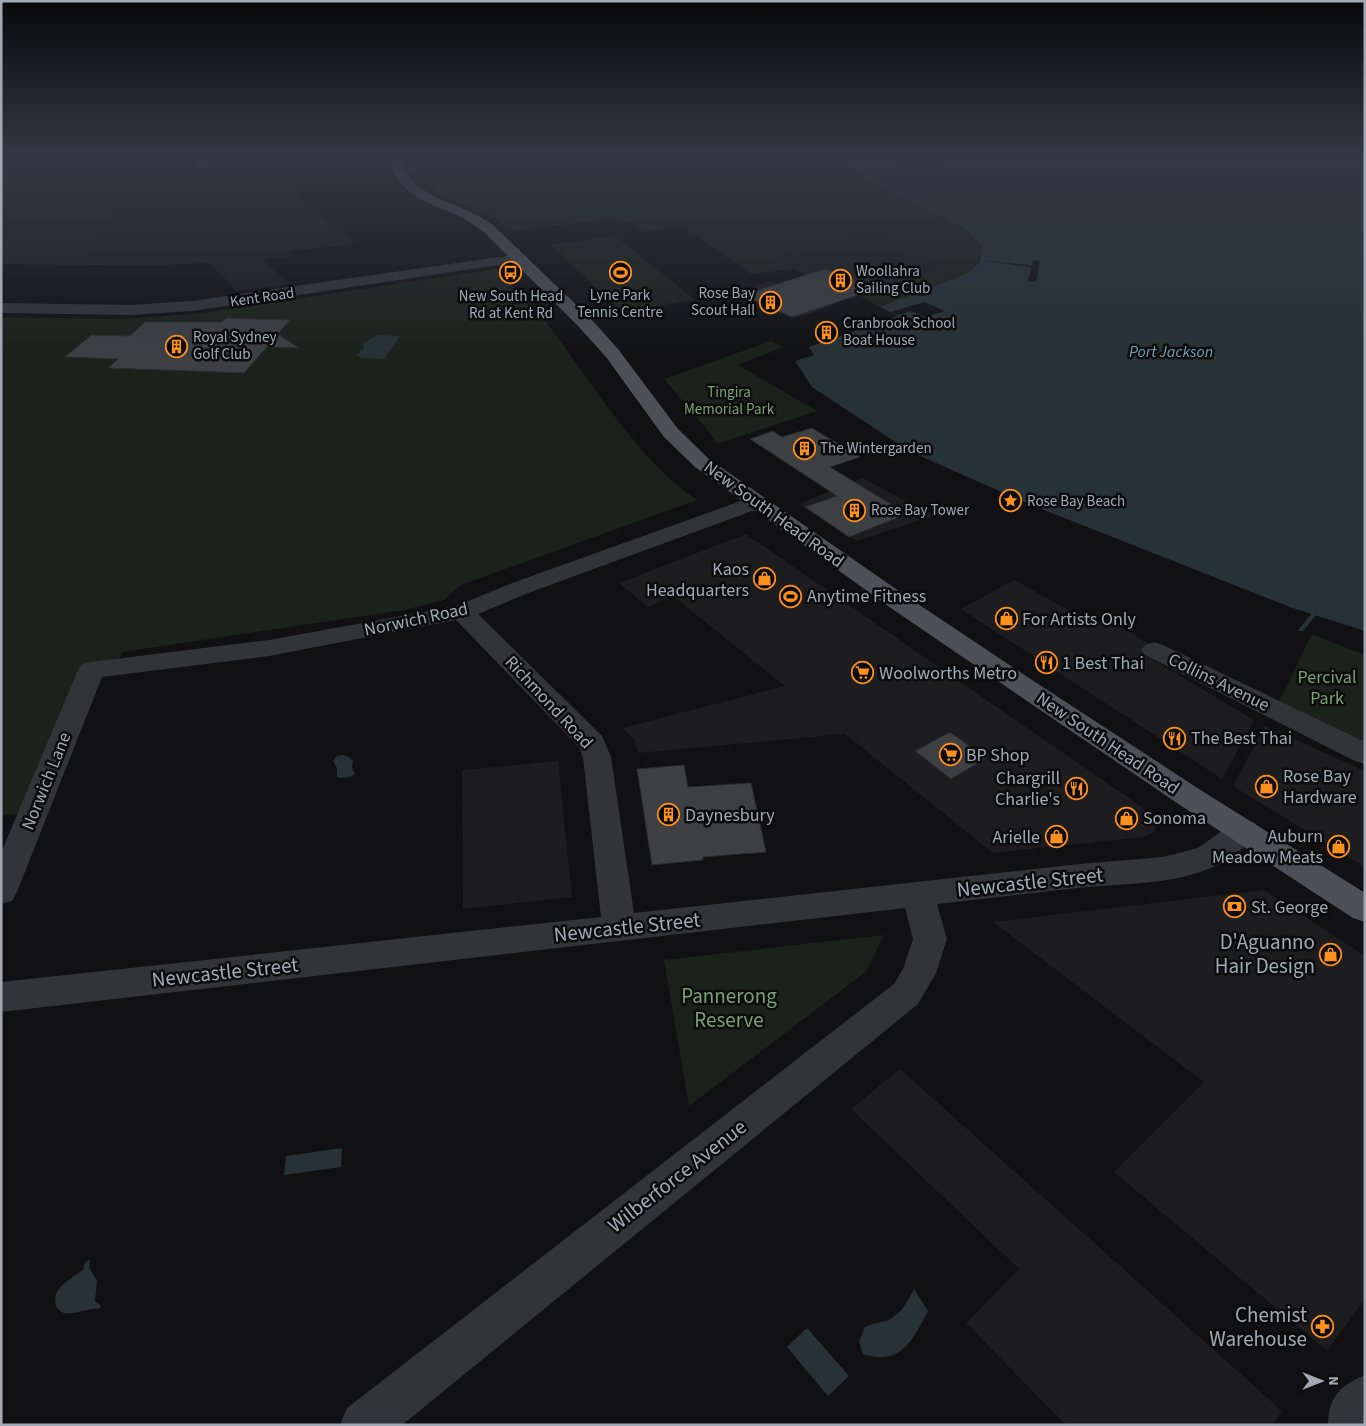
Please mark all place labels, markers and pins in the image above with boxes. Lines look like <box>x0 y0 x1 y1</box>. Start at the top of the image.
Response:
sports icon: Lyne Park Tennis Centre <box>608 260 632 284</box>
bus stop icon: New South Head Rd at Kent Rd <box>499 261 523 285</box>
place label: Woollahra Sailing Club <box>856 261 930 299</box>
building icon: Woollahra Sailing Club <box>828 268 852 292</box>
place label: Rose Bay Scout Hall <box>691 283 755 321</box>
place label: Lyne Park Tennis Centre <box>577 285 663 323</box>
place label: New South Head Rd at Kent Rd <box>459 286 563 324</box>
building icon: Rose Bay Scout Hall <box>759 290 783 314</box>
place label: Cranbrook School Boat House <box>843 313 955 351</box>
building icon: Cranbrook School Boat House <box>815 320 839 344</box>
place label: Royal Sydney Golf Club <box>193 327 277 365</box>
building icon: Royal Sydney Golf Club <box>165 334 189 358</box>
building icon: The Wintergarden <box>792 436 816 460</box>
place label: The Wintergarden <box>820 438 932 459</box>
place icon: Rose Bay Beach <box>999 489 1023 513</box>
place label: Rose Bay Beach <box>1027 491 1125 512</box>
building icon: Rose Bay Tower <box>843 498 867 522</box>
place label: Rose Bay Tower <box>871 500 970 521</box>
place label: Kaos Headquarters <box>646 557 749 603</box>
shop icon: Kaos Headquarters <box>753 567 777 591</box>
sports icon: Anytime Fitness <box>779 584 803 608</box>
place label: Anytime Fitness <box>807 584 926 609</box>
shop icon: For Artists Only <box>994 607 1018 631</box>
place label: For Artists Only <box>1022 607 1136 632</box>
restaurant icon: 1 Best Thai <box>1034 651 1058 675</box>
place label: 1 Best Thai <box>1062 651 1144 676</box>
supermarket icon: Woolworths Metro <box>851 661 875 685</box>
place label: Woolworths Metro <box>879 661 1017 686</box>
restaurant icon: The Best Thai <box>1163 726 1187 750</box>
place label: The Best Thai <box>1191 726 1292 751</box>
supermarket icon: BP Shop <box>938 743 962 767</box>
place label: BP Shop <box>966 743 1030 768</box>
place label: Rose Bay Hardware <box>1283 764 1357 810</box>
place label: Chargrill Charlie's <box>995 766 1060 812</box>
shop icon: Rose Bay Hardware <box>1255 774 1279 798</box>
restaurant icon: Chargrill Charlie's <box>1064 776 1088 800</box>
building icon: Daynesbury <box>657 803 681 827</box>
place label: Daynesbury <box>685 803 775 828</box>
shop icon: Sonoma <box>1115 806 1139 830</box>
place label: Sonoma <box>1143 806 1206 831</box>
place label: Auburn Meadow Meats <box>1212 824 1323 870</box>
place label: Arielle <box>993 825 1040 850</box>
shop icon: Arielle <box>1044 825 1068 849</box>
shop icon: Auburn Meadow Meats <box>1327 834 1351 858</box>
bank icon: St. George <box>1223 895 1247 919</box>
place label: St. George <box>1251 895 1328 920</box>
place label: D'Aguanno Hair Design <box>1215 927 1315 981</box>
shop icon: D'Aguanno Hair Design <box>1319 942 1343 966</box>
place label: Chemist Warehouse <box>1209 1300 1307 1354</box>
pharmacy icon: Chemist Warehouse <box>1311 1315 1335 1339</box>

